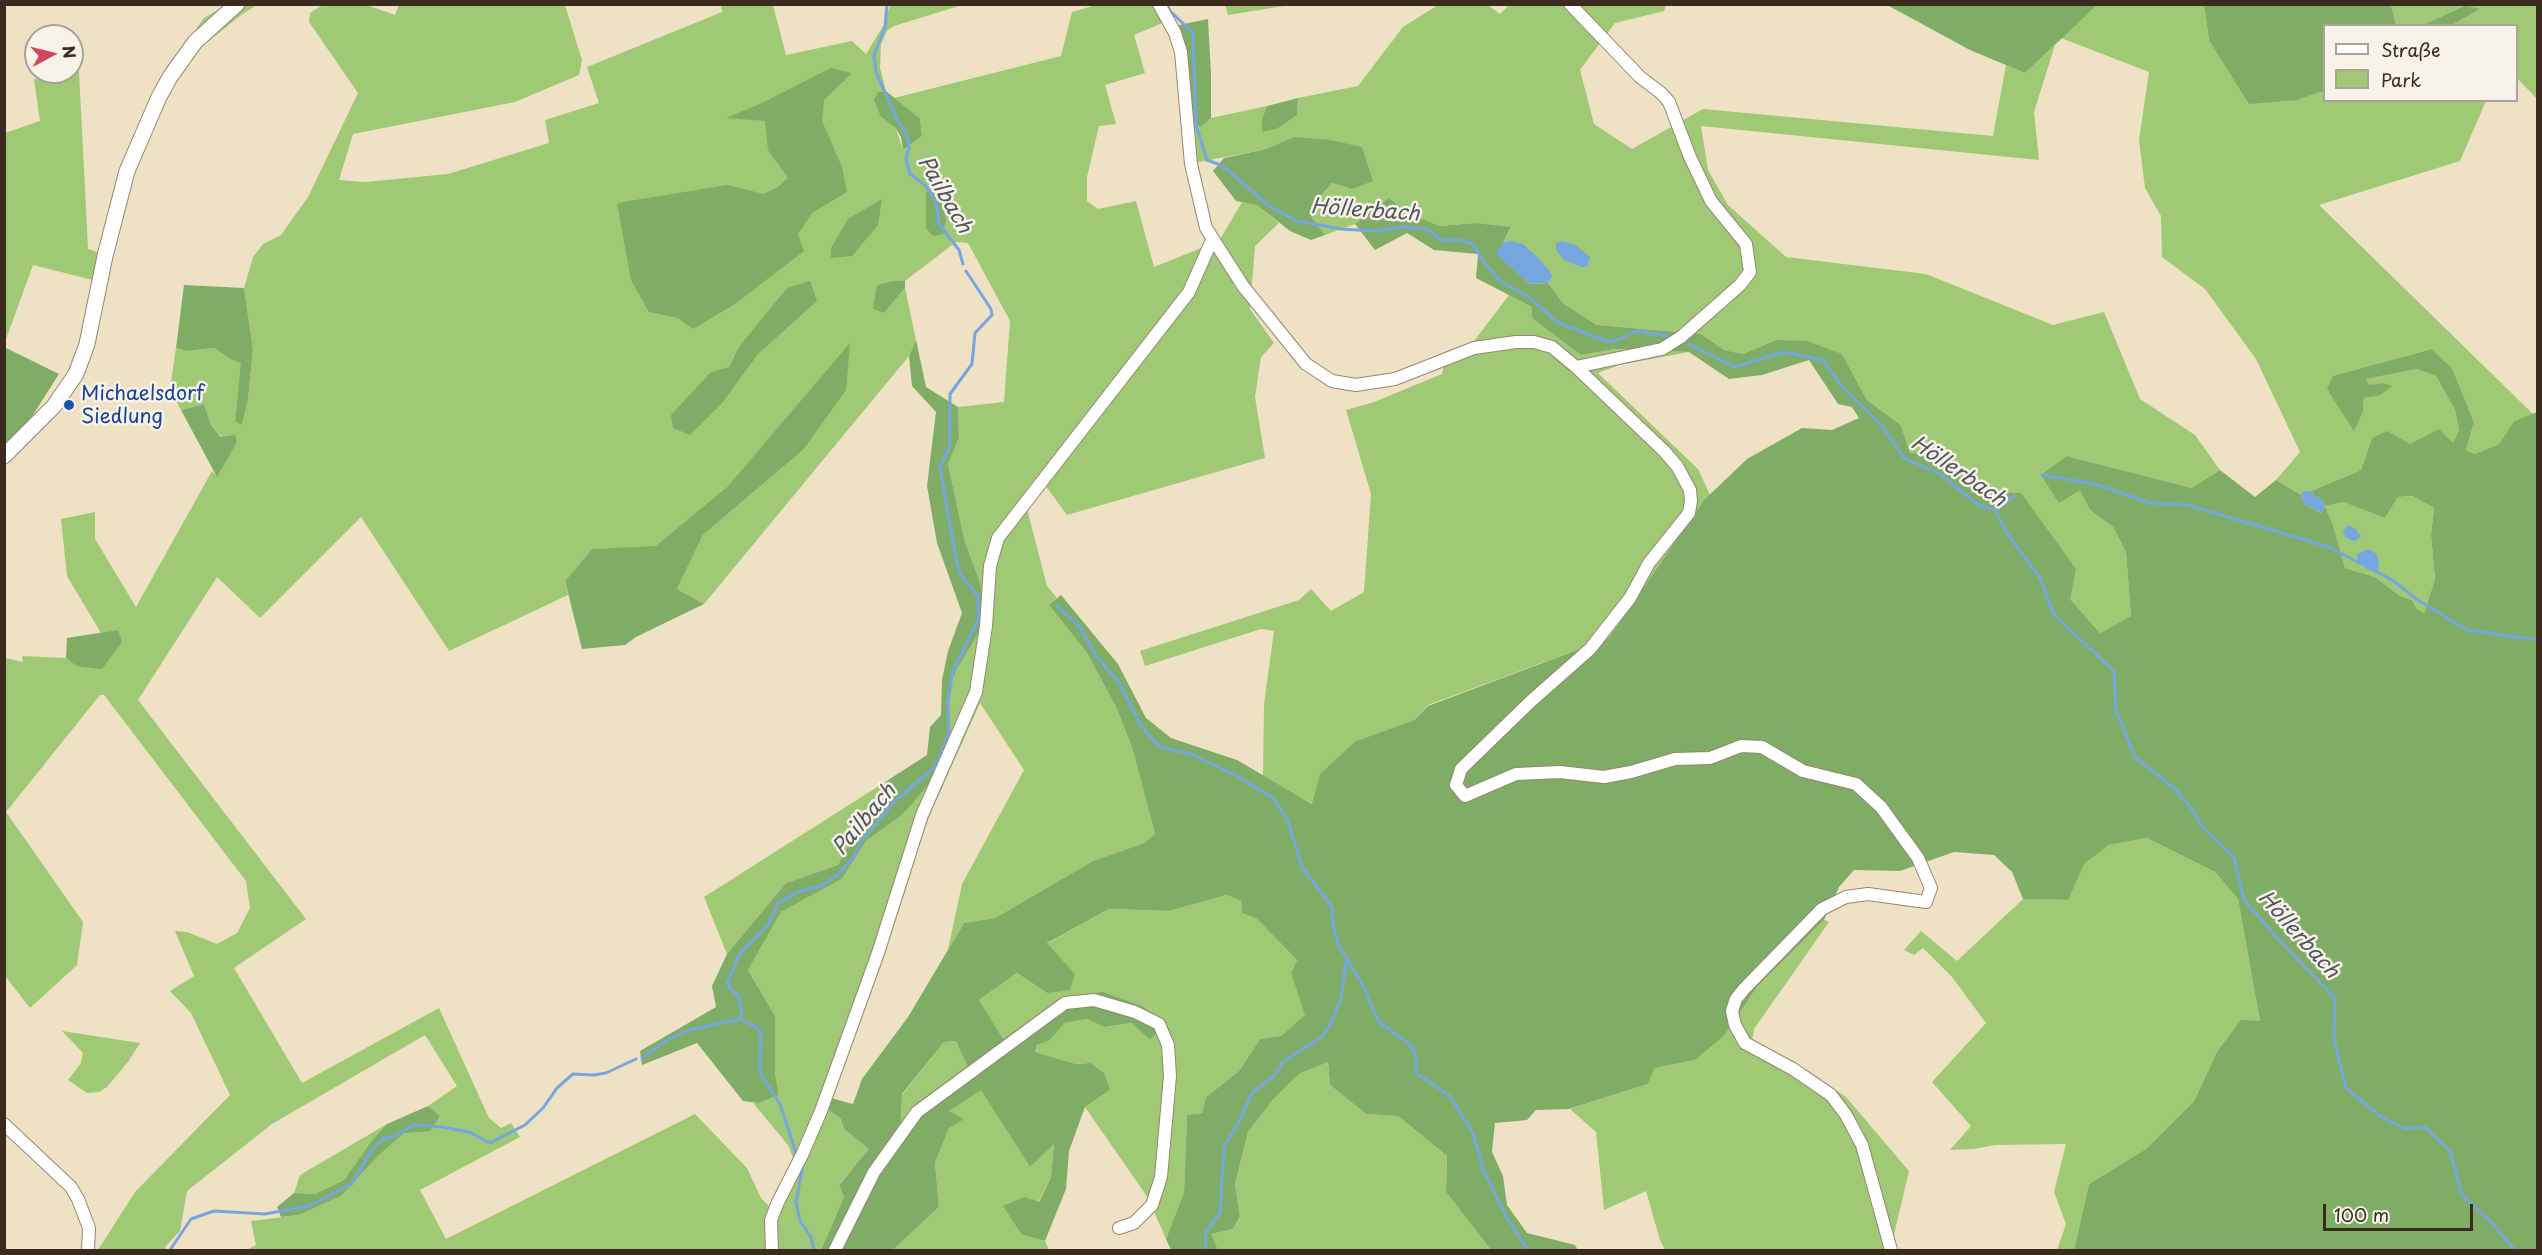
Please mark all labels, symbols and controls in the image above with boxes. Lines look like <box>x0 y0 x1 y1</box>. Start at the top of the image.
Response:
north arrow <box>24 24 84 84</box>
legend <box>2323 24 2518 102</box>
text: Straße <box>2381 36 2441 63</box>
text: N <box>57 44 83 60</box>
text: Park <box>2381 66 2421 93</box>
water label: Pailbach <box>912 152 976 238</box>
water label: Höllerbach <box>1310 195 1420 227</box>
place label: Michaelsdorf Siedlung <box>81 382 204 429</box>
marker: Michaelsdorf Siedlung <box>62 398 76 412</box>
water label: Höllerbach <box>1906 431 2010 513</box>
water label: Pailbach <box>828 779 902 861</box>
water label: Höllerbach <box>2252 886 2344 984</box>
scale bar <box>2326 1192 2476 1230</box>
text: 100 m <box>2334 1201 2389 1228</box>

